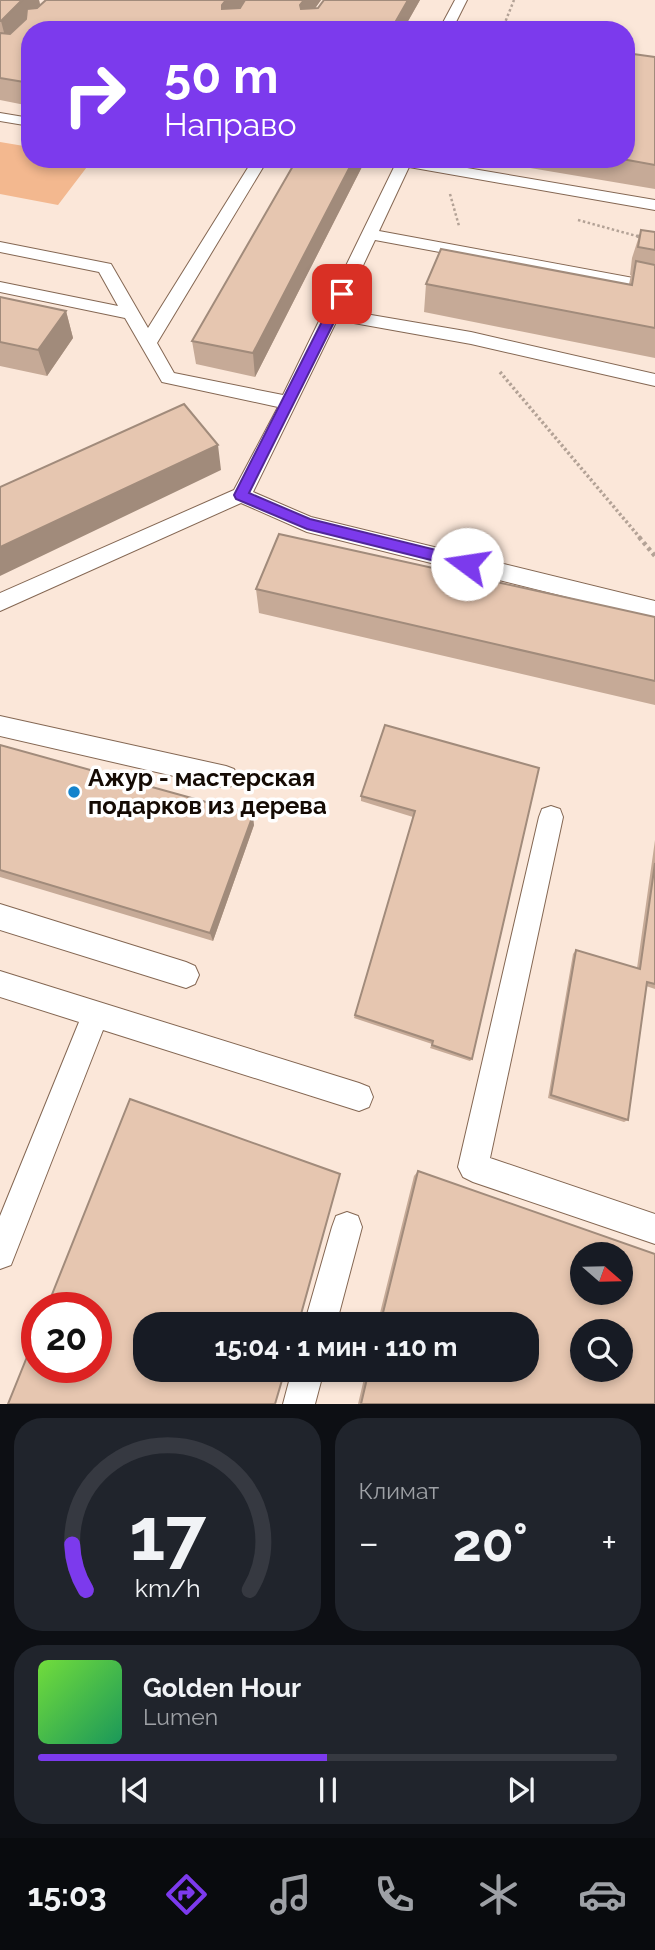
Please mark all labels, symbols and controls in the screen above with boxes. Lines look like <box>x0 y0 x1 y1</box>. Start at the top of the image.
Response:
text: 50 m <box>164 47 279 104</box>
icon: right <box>49 49 140 140</box>
text: Направо <box>164 106 296 143</box>
pin <box>312 264 372 324</box>
icon: arrive <box>323 275 361 313</box>
position arrow <box>430 527 504 601</box>
place label: Ажур - мастерская подарков из дерева <box>88 763 327 820</box>
marker: Ажур - мастерская подарков из дерева <box>66 784 82 800</box>
north arrow <box>570 1242 634 1306</box>
map controls <box>570 1242 633 1382</box>
speed limit sign: 20 <box>21 1292 112 1383</box>
button: search <box>570 1319 633 1382</box>
text: 15:04 · 1 мин · 110 m <box>215 1332 457 1362</box>
text: Климат <box>359 1477 439 1504</box>
text: 17 <box>129 1493 206 1578</box>
text: 20° <box>452 1512 528 1573</box>
text: − <box>359 1520 379 1565</box>
text: + <box>601 1520 617 1565</box>
text: km/h <box>134 1573 200 1603</box>
text: Golden Hour <box>143 1673 301 1703</box>
text: Lumen <box>143 1703 218 1730</box>
icon: previous <box>116 1771 154 1809</box>
icon: pause <box>309 1771 347 1809</box>
icon: next <box>502 1771 540 1809</box>
icon: directions <box>162 1870 211 1919</box>
icon: music <box>266 1870 315 1919</box>
icon: phone <box>370 1870 419 1919</box>
icon: climate <box>474 1870 523 1919</box>
icon: car <box>578 1870 627 1919</box>
text: 15:03 <box>28 1876 107 1913</box>

